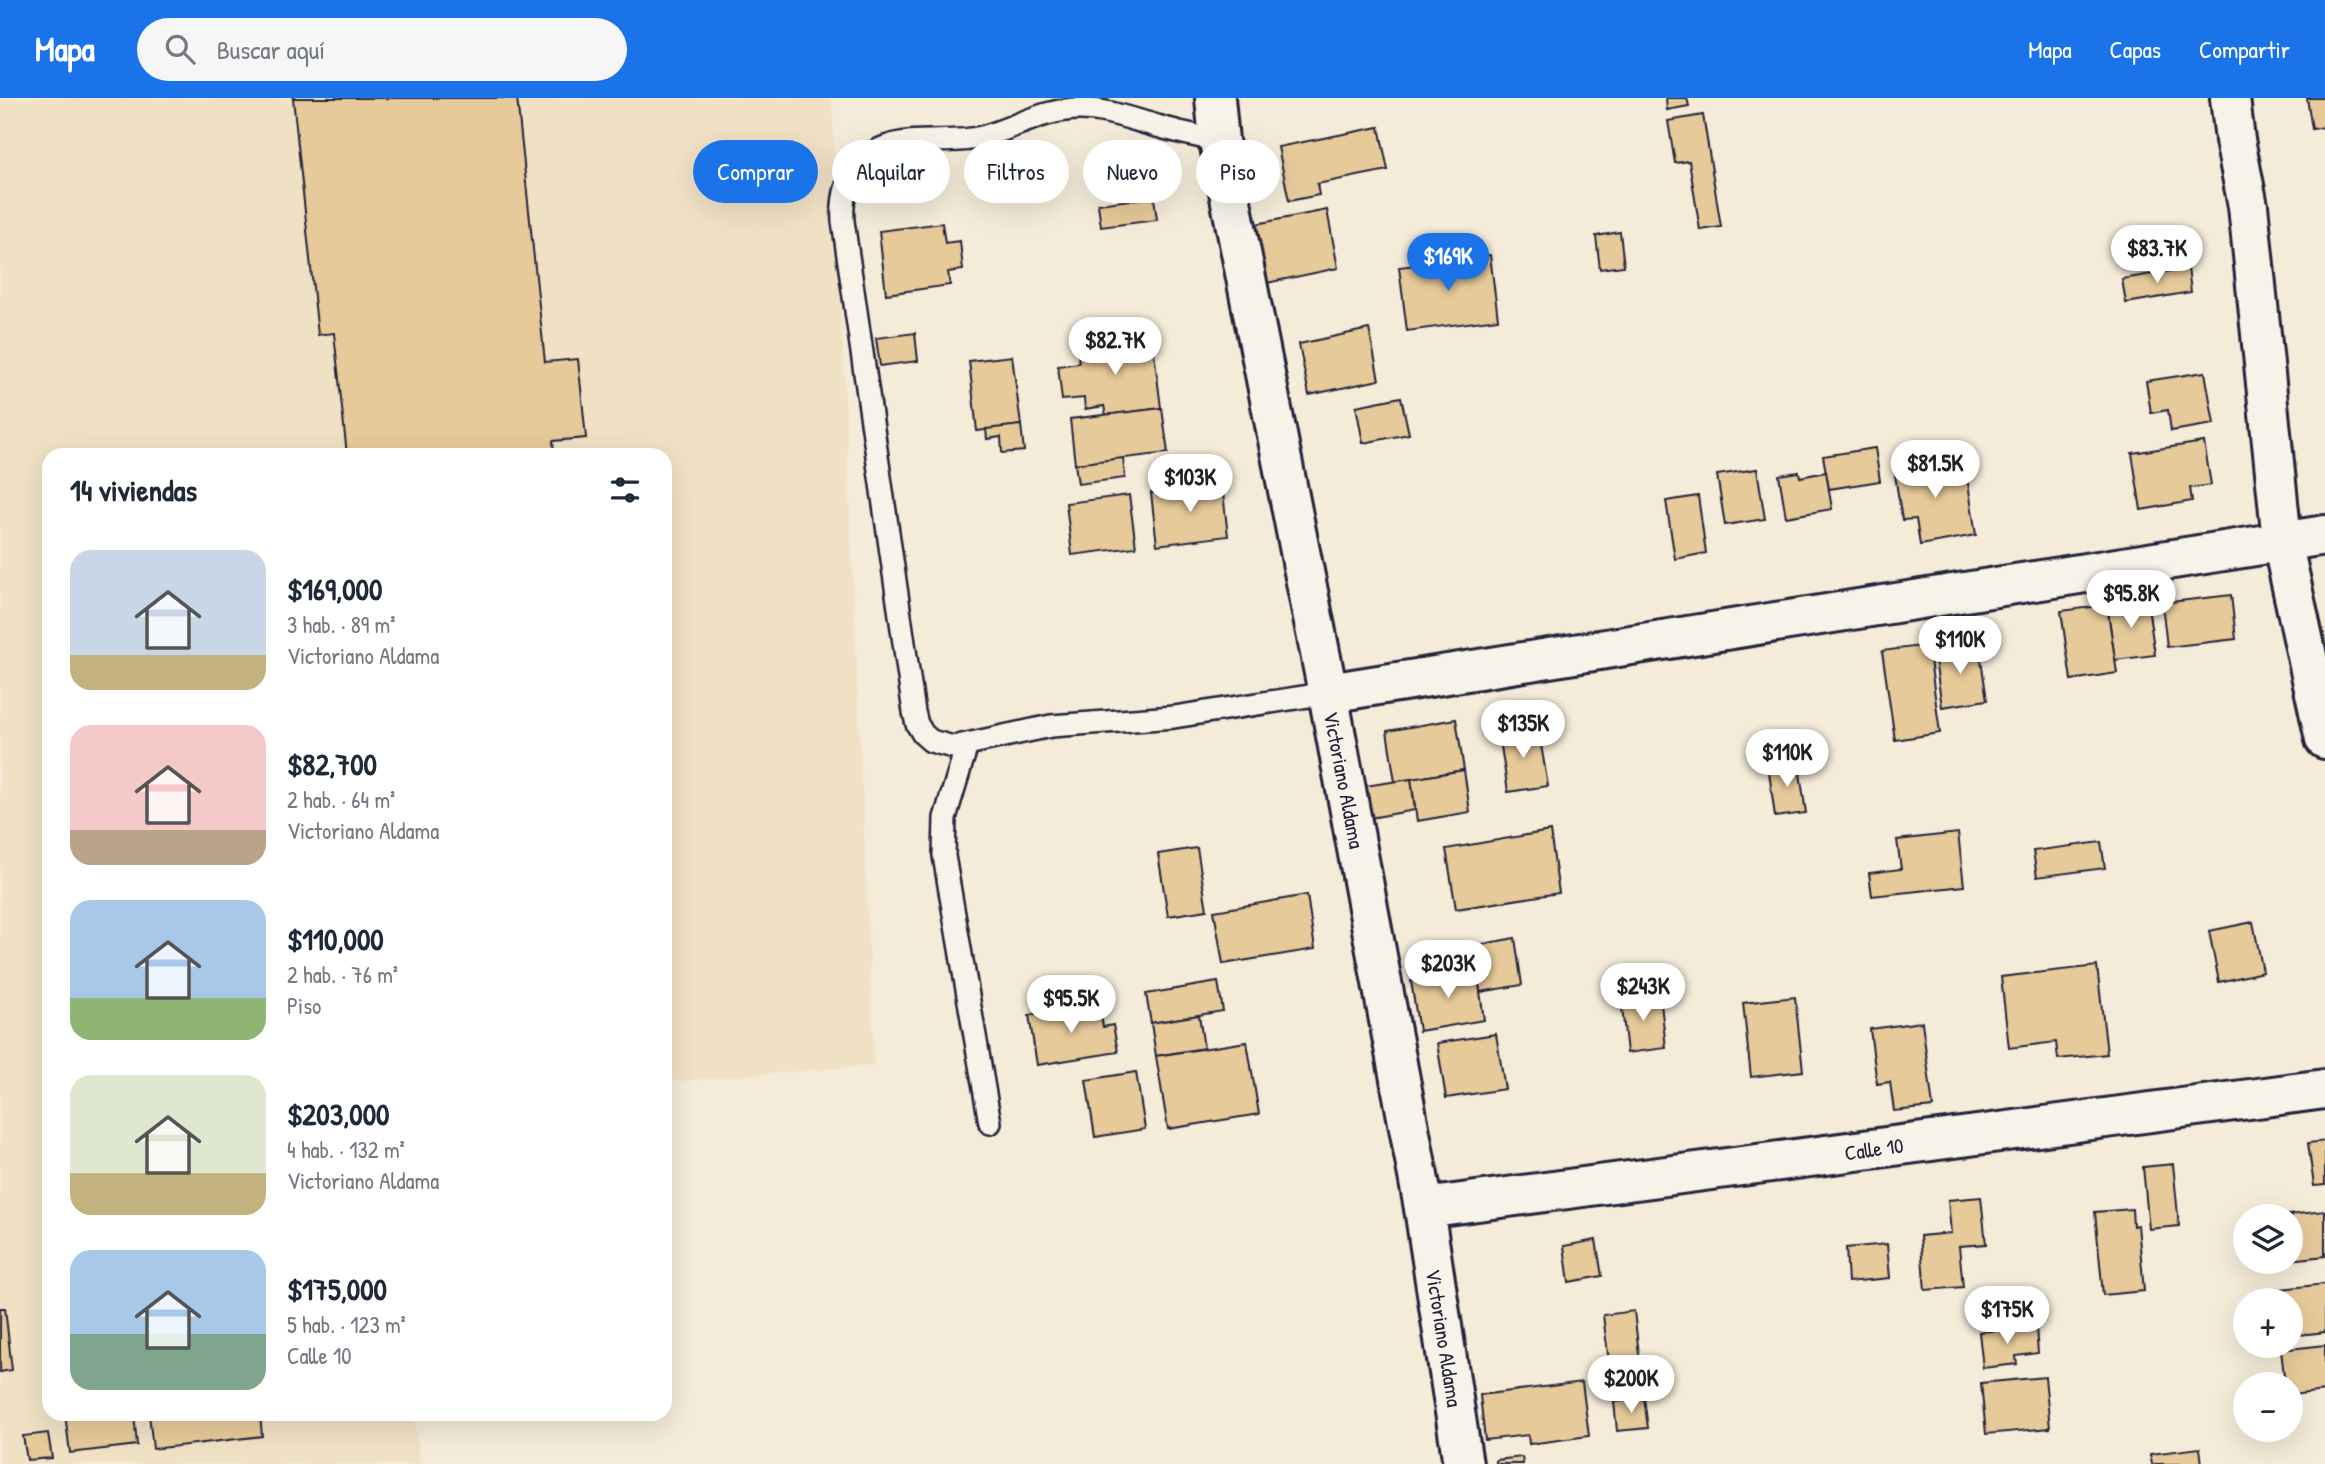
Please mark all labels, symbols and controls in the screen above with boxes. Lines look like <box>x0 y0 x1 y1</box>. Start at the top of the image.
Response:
search box <box>137 18 627 81</box>
text: Mapa <box>35 27 95 71</box>
icon: search <box>161 30 199 68</box>
text: Buscar aquí <box>217 32 325 67</box>
text: Mapa <box>2028 33 2072 65</box>
text: Capas <box>2110 33 2161 65</box>
text: Compartir <box>2199 33 2290 65</box>
chip: Comprar <box>693 140 818 203</box>
chip: Alquilar <box>832 140 950 203</box>
chip: Filtros <box>964 140 1069 203</box>
chip: Nuevo <box>1083 140 1182 203</box>
chip: Piso <box>1196 140 1280 203</box>
pin: $83.7K <box>2100 226 2214 285</box>
text: $83.7K <box>2127 232 2187 263</box>
pin: $169K <box>1399 234 1497 293</box>
text: $169K <box>1423 240 1473 271</box>
pin: $82.7K <box>1058 317 1172 377</box>
text: $82.7K <box>1085 324 1145 355</box>
pin: $81.5K <box>1878 440 1992 500</box>
text: $81.5K <box>1907 447 1963 478</box>
pin: $103K <box>1141 454 1239 514</box>
text: $103K <box>1164 461 1216 492</box>
text: 14 viviendas <box>70 470 197 510</box>
icon: filters <box>606 471 644 509</box>
text: $169,000 <box>287 569 382 609</box>
pin: $95.8K <box>2074 570 2188 630</box>
text: $95.8K <box>2103 577 2159 608</box>
icon: home <box>126 578 210 662</box>
text: 3 hab. · 89 m² <box>287 609 395 640</box>
pin: $110K <box>1911 616 2009 676</box>
text: $110K <box>1935 623 1985 654</box>
text: Victoriano Aldama <box>287 640 439 671</box>
pin: $135K <box>1474 700 1572 760</box>
text: $135K <box>1497 707 1549 738</box>
street label: Victoriano Aldama <box>1317 709 1371 851</box>
pin: $110K <box>1738 730 1836 789</box>
text: $110K <box>1762 736 1812 767</box>
text: $82,700 <box>287 744 377 784</box>
icon: home <box>126 753 210 837</box>
text: 2 hab. · 64 m² <box>287 784 395 815</box>
text: Victoriano Aldama <box>287 815 439 846</box>
text: $110,000 <box>287 919 384 959</box>
icon: home <box>126 928 210 1012</box>
pin: $203K <box>1399 940 1497 1000</box>
text: $203K <box>1420 947 1476 978</box>
text: 2 hab. · 76 m² <box>287 959 398 990</box>
pin: $243K <box>1594 964 1692 1023</box>
text: $243K <box>1616 970 1670 1001</box>
pin: $95.5K <box>1014 976 1128 1035</box>
text: $95.5K <box>1043 982 1099 1013</box>
text: Piso <box>287 990 321 1021</box>
text: $203,000 <box>287 1094 390 1134</box>
icon: home <box>126 1103 210 1187</box>
street label: Calle 10 <box>1843 1131 1905 1167</box>
text: 4 hab. · 132 m² <box>287 1134 405 1165</box>
text: Victoriano Aldama <box>287 1165 439 1196</box>
map controls <box>2233 1204 2303 1442</box>
button: layers <box>2233 1204 2303 1274</box>
street label: Victoriano Aldama <box>1419 1267 1469 1409</box>
text: $175,000 <box>287 1269 387 1309</box>
icon: home <box>126 1278 210 1362</box>
pin: $175K <box>1958 1286 2056 1346</box>
button: + <box>2233 1288 2303 1358</box>
text: $175K <box>1980 1293 2034 1324</box>
text: 5 hab. · 123 m² <box>287 1309 406 1340</box>
text: Calle 10 <box>287 1340 352 1371</box>
pin: $200K <box>1582 1356 1680 1415</box>
text: $200K <box>1603 1362 1659 1393</box>
button: − <box>2233 1372 2303 1442</box>

